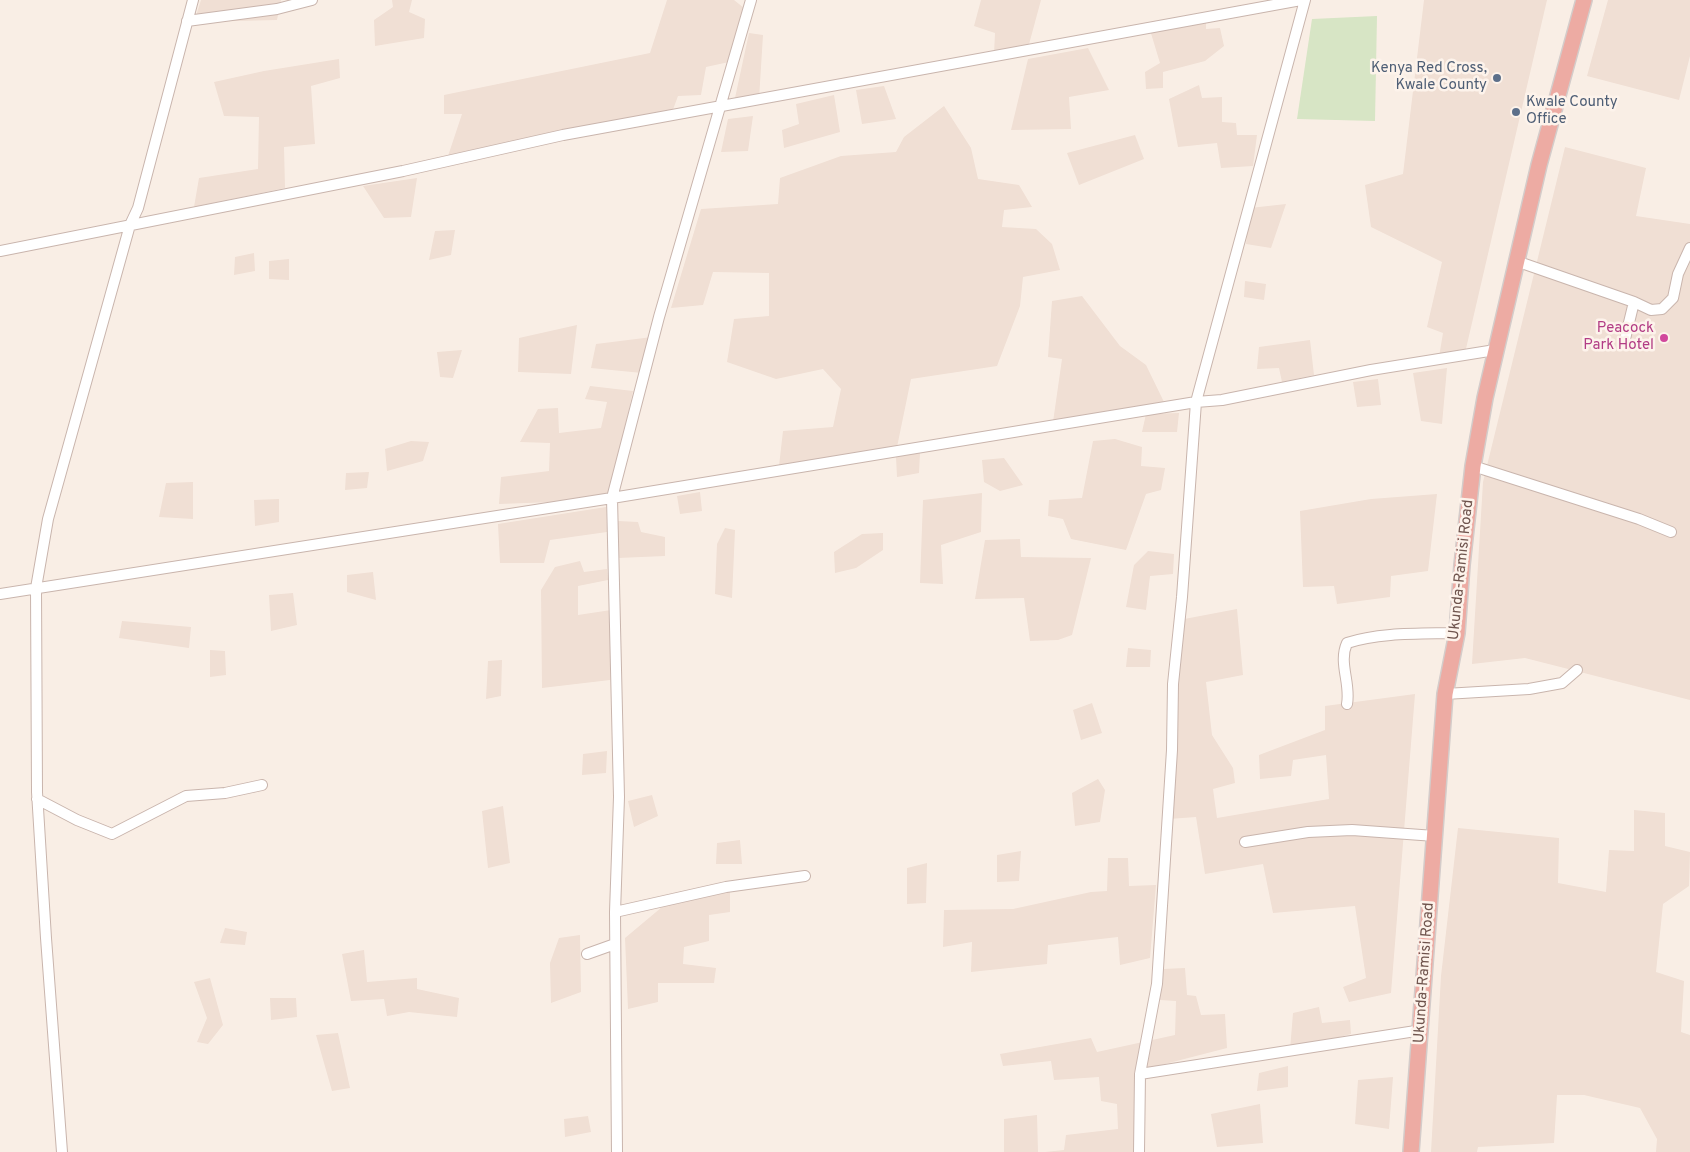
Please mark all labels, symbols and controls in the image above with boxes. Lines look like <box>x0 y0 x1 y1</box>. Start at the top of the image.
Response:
place label: Kenya Red Cross, Kwale County <box>1371 60 1487 95</box>
marker: Kenya Red Cross, Kwale County <box>1491 72 1503 84</box>
place label: Kwale County Office <box>1526 94 1618 129</box>
marker: Kwale County Office <box>1510 106 1522 118</box>
place label: Peacock Park Hotel <box>1583 320 1654 355</box>
marker: Peacock Park Hotel <box>1658 332 1670 344</box>
street label: Ukunda-Ramisi Road <box>1446 499 1478 641</box>
street label: Ukunda-Ramisi Road <box>1411 902 1439 1044</box>

